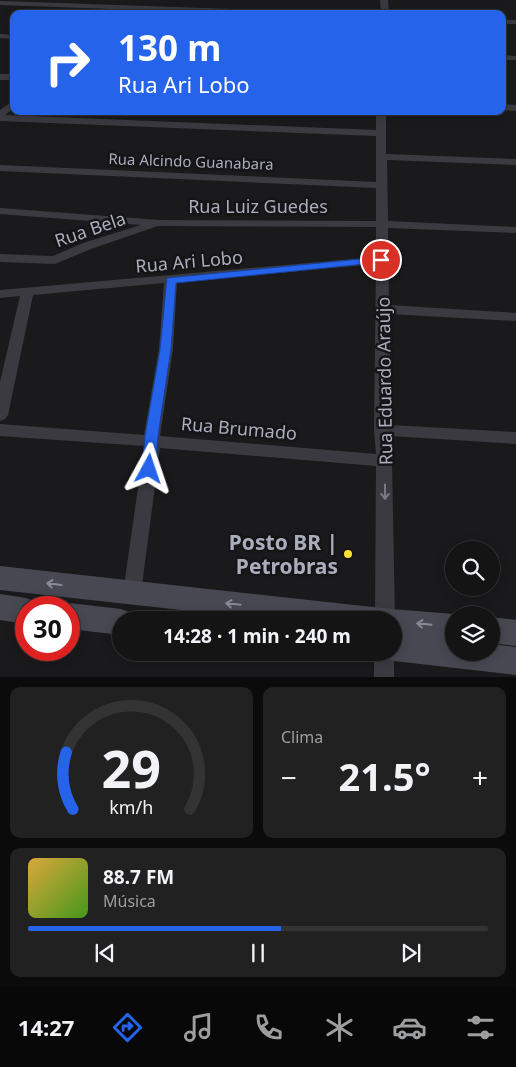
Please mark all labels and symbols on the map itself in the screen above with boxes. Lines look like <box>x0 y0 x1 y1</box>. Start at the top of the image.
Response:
street label: Rua Alcindo Guanabara <box>108 148 274 174</box>
street label: Rua Luiz Guedes <box>188 194 328 218</box>
street label: Rua Bela <box>51 206 129 252</box>
pin <box>360 239 402 281</box>
street label: Rua Ari Lobo <box>134 244 244 278</box>
street label: Rua Eduardo Araújo <box>371 297 397 465</box>
street label: Rua Brumado <box>180 411 298 445</box>
position arrow <box>122 442 174 494</box>
one-way arrow <box>380 484 390 500</box>
place label: Posto BR | Petrobras <box>229 528 338 580</box>
marker: Posto BR | Petrobras <box>342 548 354 560</box>
one-way arrow <box>46 579 62 589</box>
speed limit sign: 30 <box>15 596 80 661</box>
one-way arrow <box>225 599 241 609</box>
one-way arrow <box>416 619 432 629</box>

